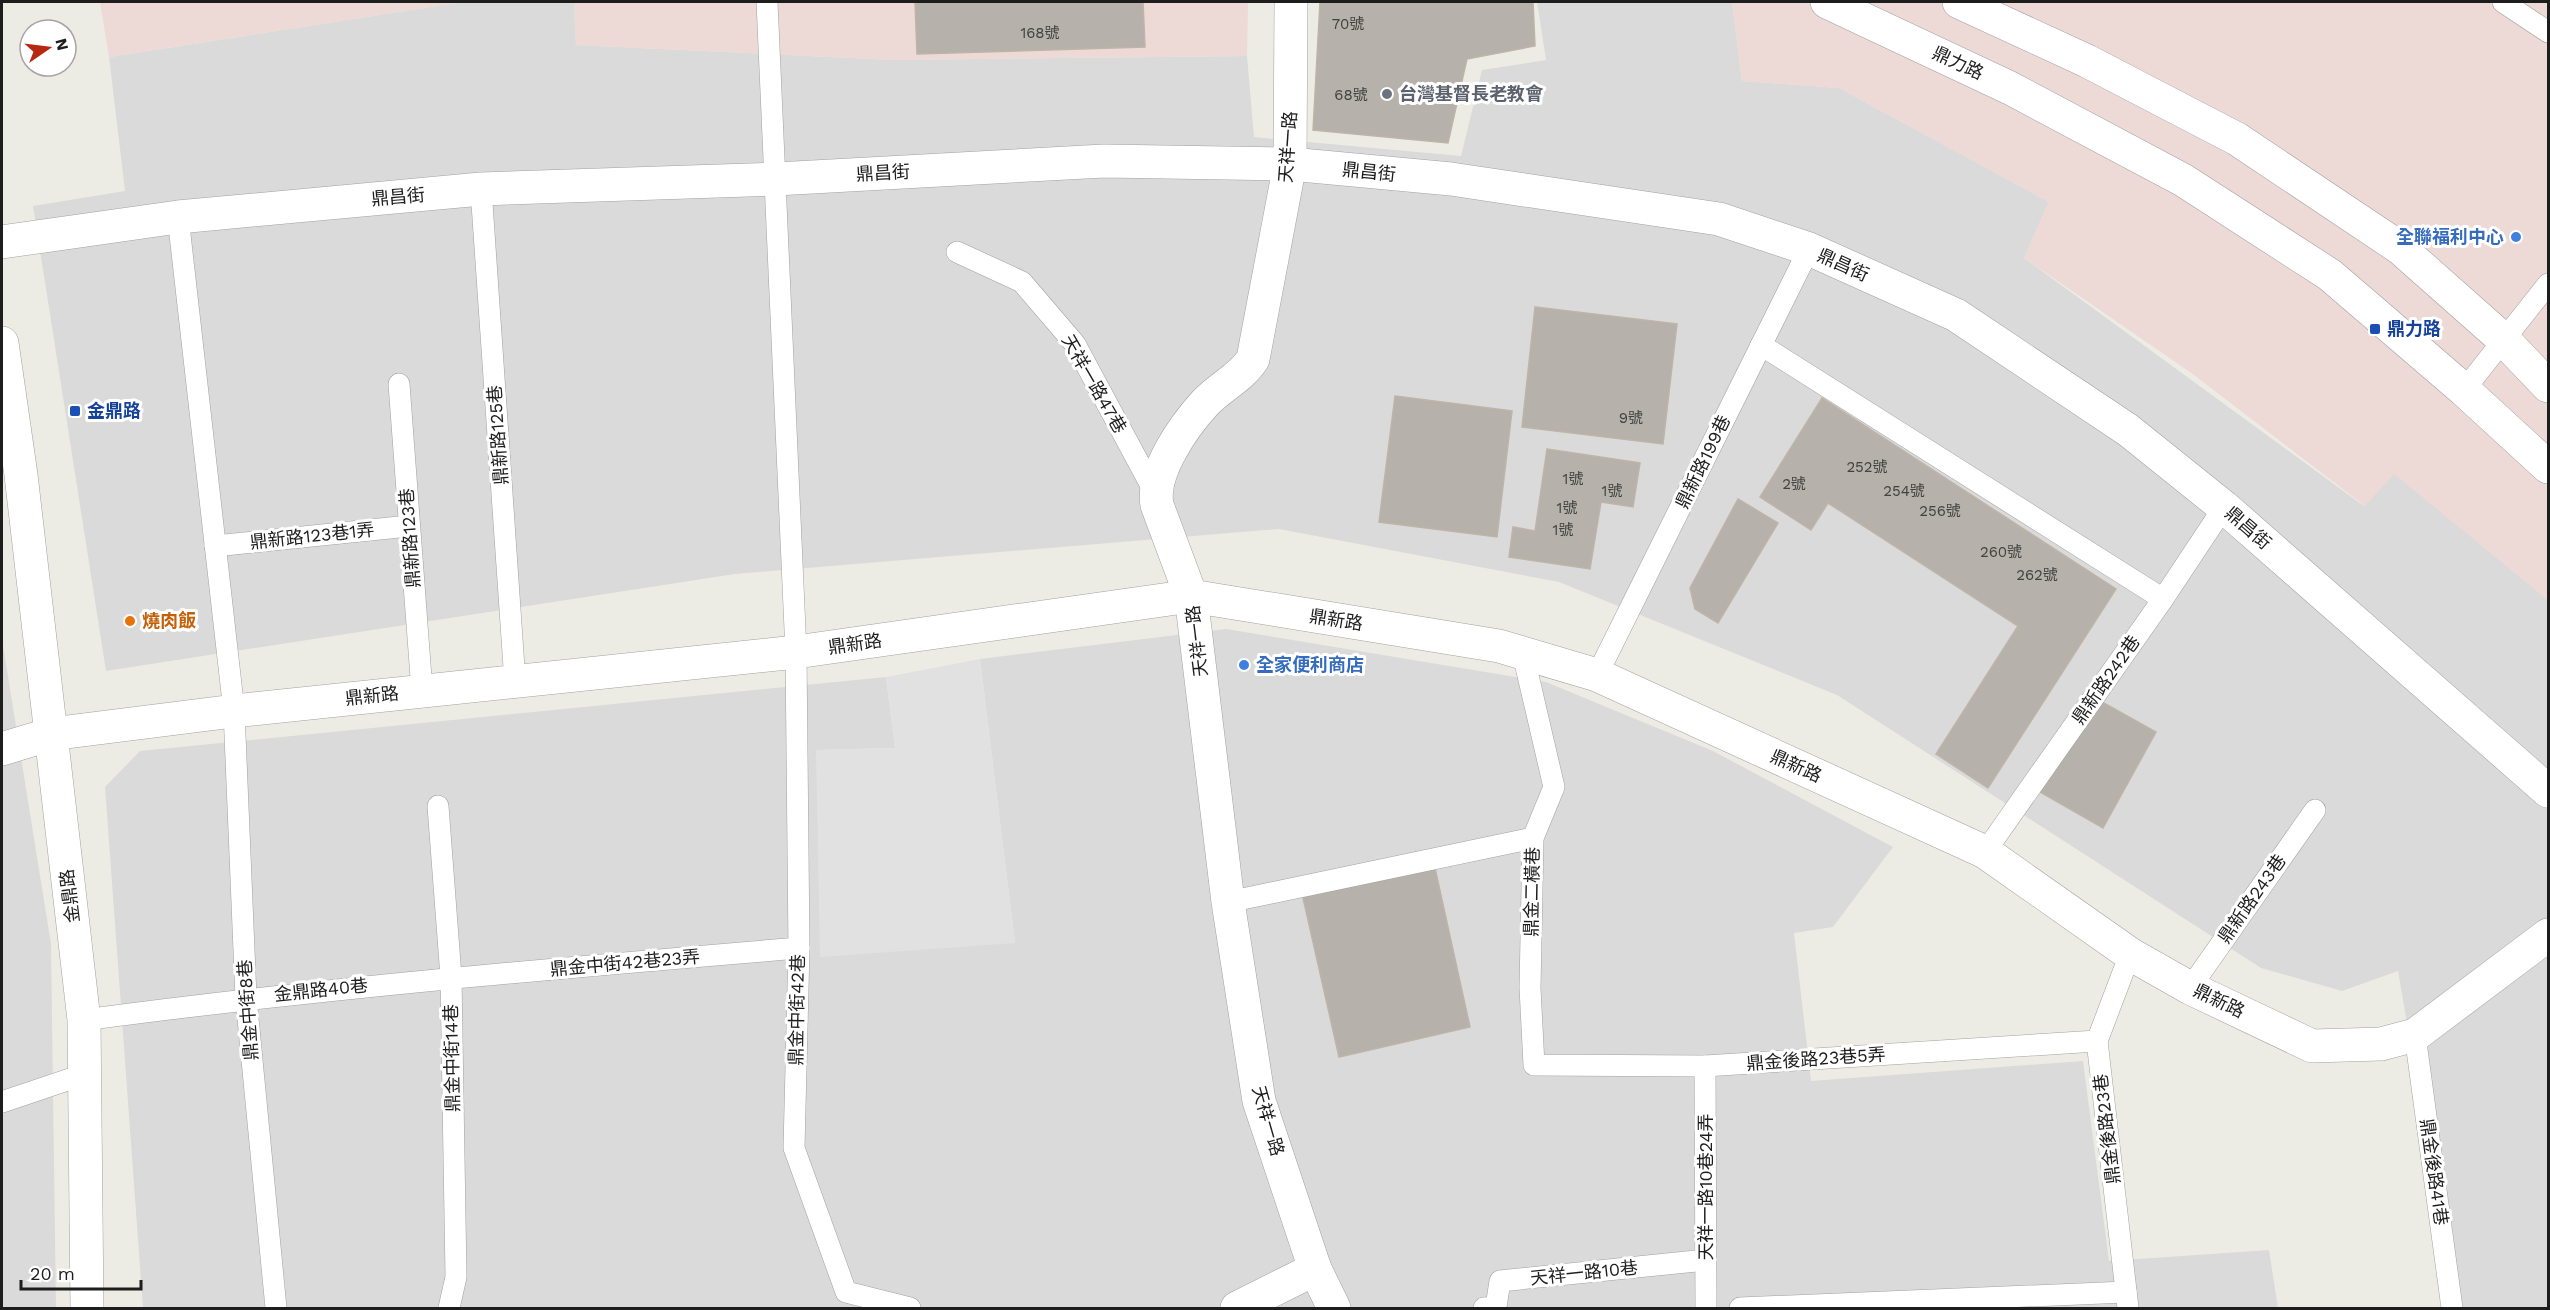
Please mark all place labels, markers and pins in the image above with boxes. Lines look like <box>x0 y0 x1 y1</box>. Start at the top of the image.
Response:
place label: 台灣基督長老教會 <box>1399 83 1544 104</box>
marker: 台灣基督長老教會 <box>1380 87 1394 101</box>
place label: 全聯福利中心 <box>2396 226 2504 247</box>
marker: 全聯福利中心 <box>2509 230 2523 244</box>
place label: 鼎力路 <box>2387 318 2441 339</box>
marker: 鼎力路 <box>2368 322 2382 336</box>
place label: 金鼎路 <box>87 400 141 421</box>
marker: 金鼎路 <box>68 404 82 418</box>
place label: 燒肉飯 <box>142 610 196 631</box>
marker: 燒肉飯 <box>123 614 137 628</box>
place label: 全家便利商店 <box>1256 654 1364 675</box>
marker: 全家便利商店 <box>1237 658 1251 672</box>

